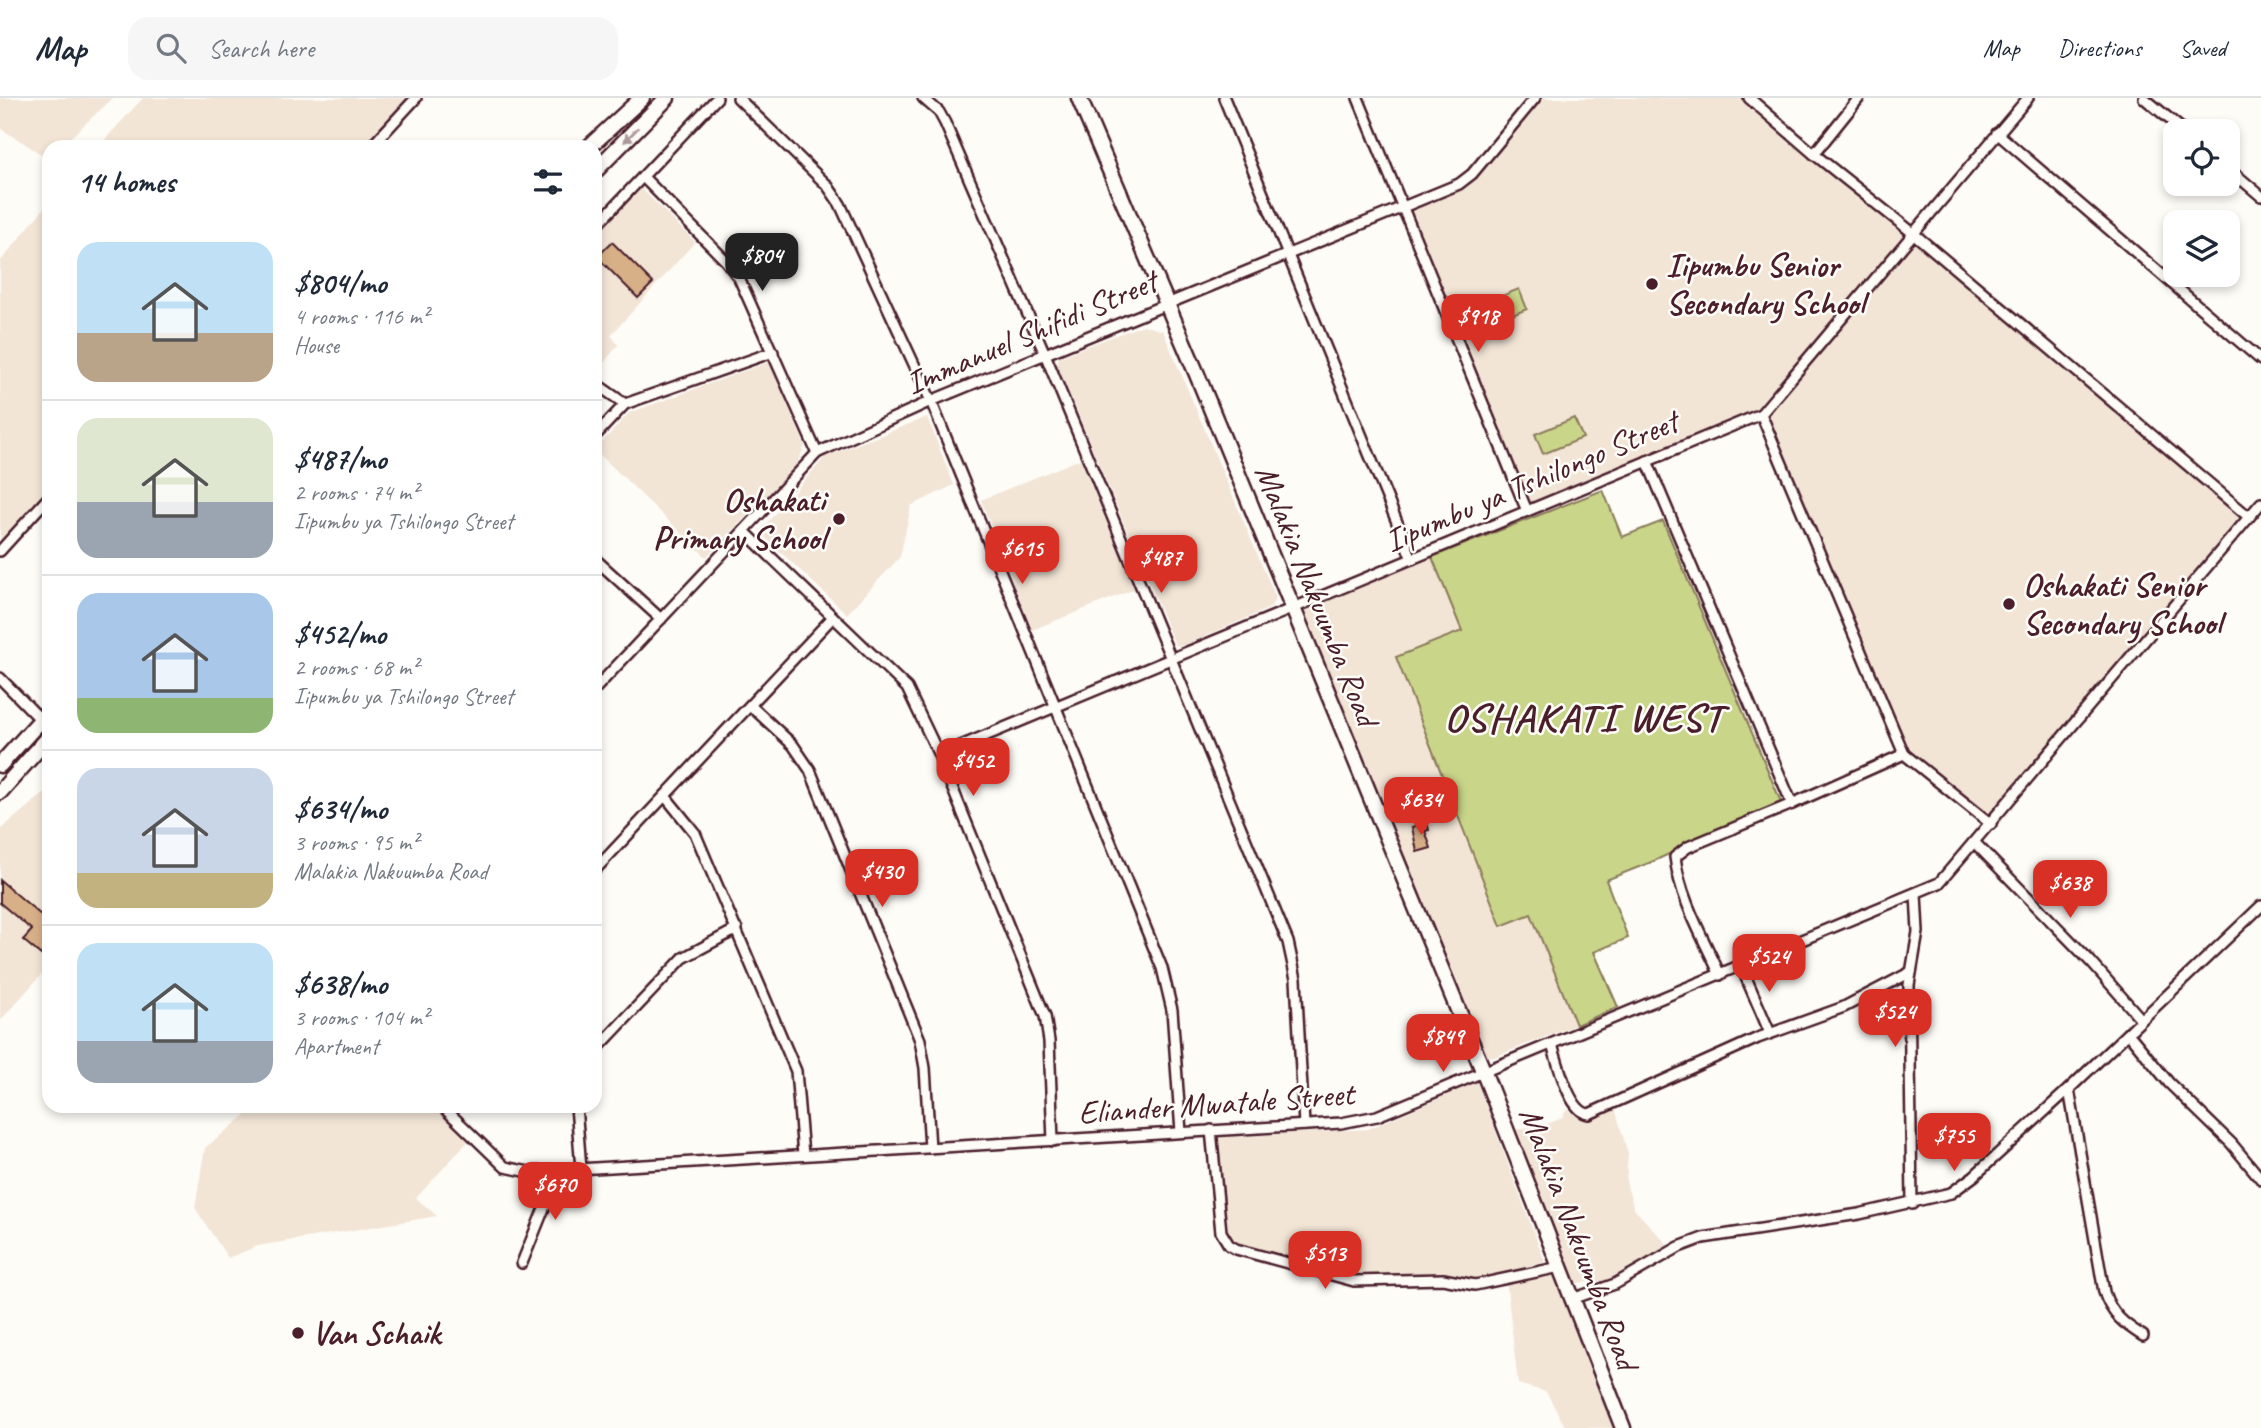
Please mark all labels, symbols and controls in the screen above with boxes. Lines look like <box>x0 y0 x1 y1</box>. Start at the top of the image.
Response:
search box <box>128 17 618 80</box>
text: Map <box>35 27 86 69</box>
icon: search <box>152 29 190 67</box>
text: Search here <box>208 32 314 65</box>
text: Map <box>1983 33 2020 63</box>
text: Directions <box>2058 33 2141 63</box>
text: Saved <box>2179 33 2226 63</box>
map controls <box>2163 119 2240 287</box>
button: locate <box>2163 119 2240 196</box>
one-way arrow <box>623 126 640 142</box>
text: 14 homes <box>77 163 175 201</box>
icon: filters <box>529 163 567 201</box>
button: layers <box>2163 210 2240 287</box>
pin: $804 <box>721 234 803 293</box>
text: $804 <box>741 241 783 270</box>
place label: Iipumbu Senior Secondary School <box>1666 244 1870 324</box>
street label: Immanuel Shifidi Street <box>899 259 1167 404</box>
text: $804/mo <box>294 264 386 302</box>
icon: home <box>133 270 217 354</box>
marker: Iipumbu Senior Secondary School <box>1644 276 1660 292</box>
pin: $918 <box>1437 294 1519 354</box>
text: 4 rooms · 116 m² <box>294 302 429 331</box>
text: $918 <box>1457 302 1499 331</box>
text: House <box>294 331 339 360</box>
street label: Iipumbu ya Tshilongo Street <box>1378 399 1688 562</box>
text: $487/mo <box>294 440 386 478</box>
icon: home <box>133 446 217 530</box>
street label: Malakia Nakuumba Road <box>1246 458 1390 736</box>
text: 2 rooms · 74 m² <box>294 478 418 507</box>
place label: Oshakati Primary School <box>653 479 831 559</box>
text: Iipumbu ya Tshilongo Street <box>294 507 513 536</box>
marker: Oshakati Primary School <box>831 511 847 527</box>
pin: $615 <box>981 526 1063 586</box>
text: $615 <box>1001 534 1043 563</box>
pin: $487 <box>1120 536 1202 595</box>
text: $487 <box>1140 543 1182 572</box>
place label: Oshakati Senior Secondary School <box>2023 564 2227 644</box>
marker: Oshakati Senior Secondary School <box>2001 596 2017 612</box>
text: $452/mo <box>294 615 386 653</box>
icon: home <box>133 621 217 705</box>
text: 2 rooms · 68 m² <box>294 653 418 682</box>
text: Iipumbu ya Tshilongo Street <box>294 682 513 711</box>
district label: OSHAKATI WEST <box>1444 693 1730 743</box>
pin: $452 <box>932 738 1014 798</box>
text: $452 <box>952 746 994 775</box>
pin: $634 <box>1380 778 1462 837</box>
text: $634 <box>1400 785 1442 814</box>
text: $634/mo <box>294 790 387 828</box>
icon: home <box>133 796 217 880</box>
text: 3 rooms · 95 m² <box>294 828 418 857</box>
pin: $430 <box>841 850 923 909</box>
text: Malakia Nakuumba Road <box>294 857 487 886</box>
text: $430 <box>861 857 903 886</box>
pin: $638 <box>2029 860 2111 920</box>
text: $638 <box>2049 868 2091 897</box>
pin: $524 <box>1728 934 1810 994</box>
text: $524 <box>1748 942 1790 971</box>
text: $638/mo <box>294 965 387 1003</box>
icon: home <box>133 971 217 1055</box>
pin: $524 <box>1854 990 1936 1049</box>
text: $524 <box>1874 997 1916 1026</box>
text: 3 rooms · 104 m² <box>294 1003 429 1032</box>
pin: $849 <box>1402 1014 1484 1074</box>
text: $849 <box>1422 1022 1464 1051</box>
text: Apartment <box>294 1032 379 1061</box>
street label: Eliander Mwatale Street <box>1077 1072 1358 1134</box>
street label: Malakia Nakuumba Road <box>1510 1101 1650 1380</box>
pin: $755 <box>1913 1114 1995 1173</box>
text: $755 <box>1934 1121 1974 1150</box>
pin: $670 <box>514 1162 596 1222</box>
text: $670 <box>534 1170 576 1199</box>
pin: $513 <box>1284 1232 1366 1291</box>
text: $513 <box>1304 1239 1346 1268</box>
place label: Van Schaik <box>312 1312 443 1354</box>
marker: Van Schaik <box>290 1325 306 1341</box>

